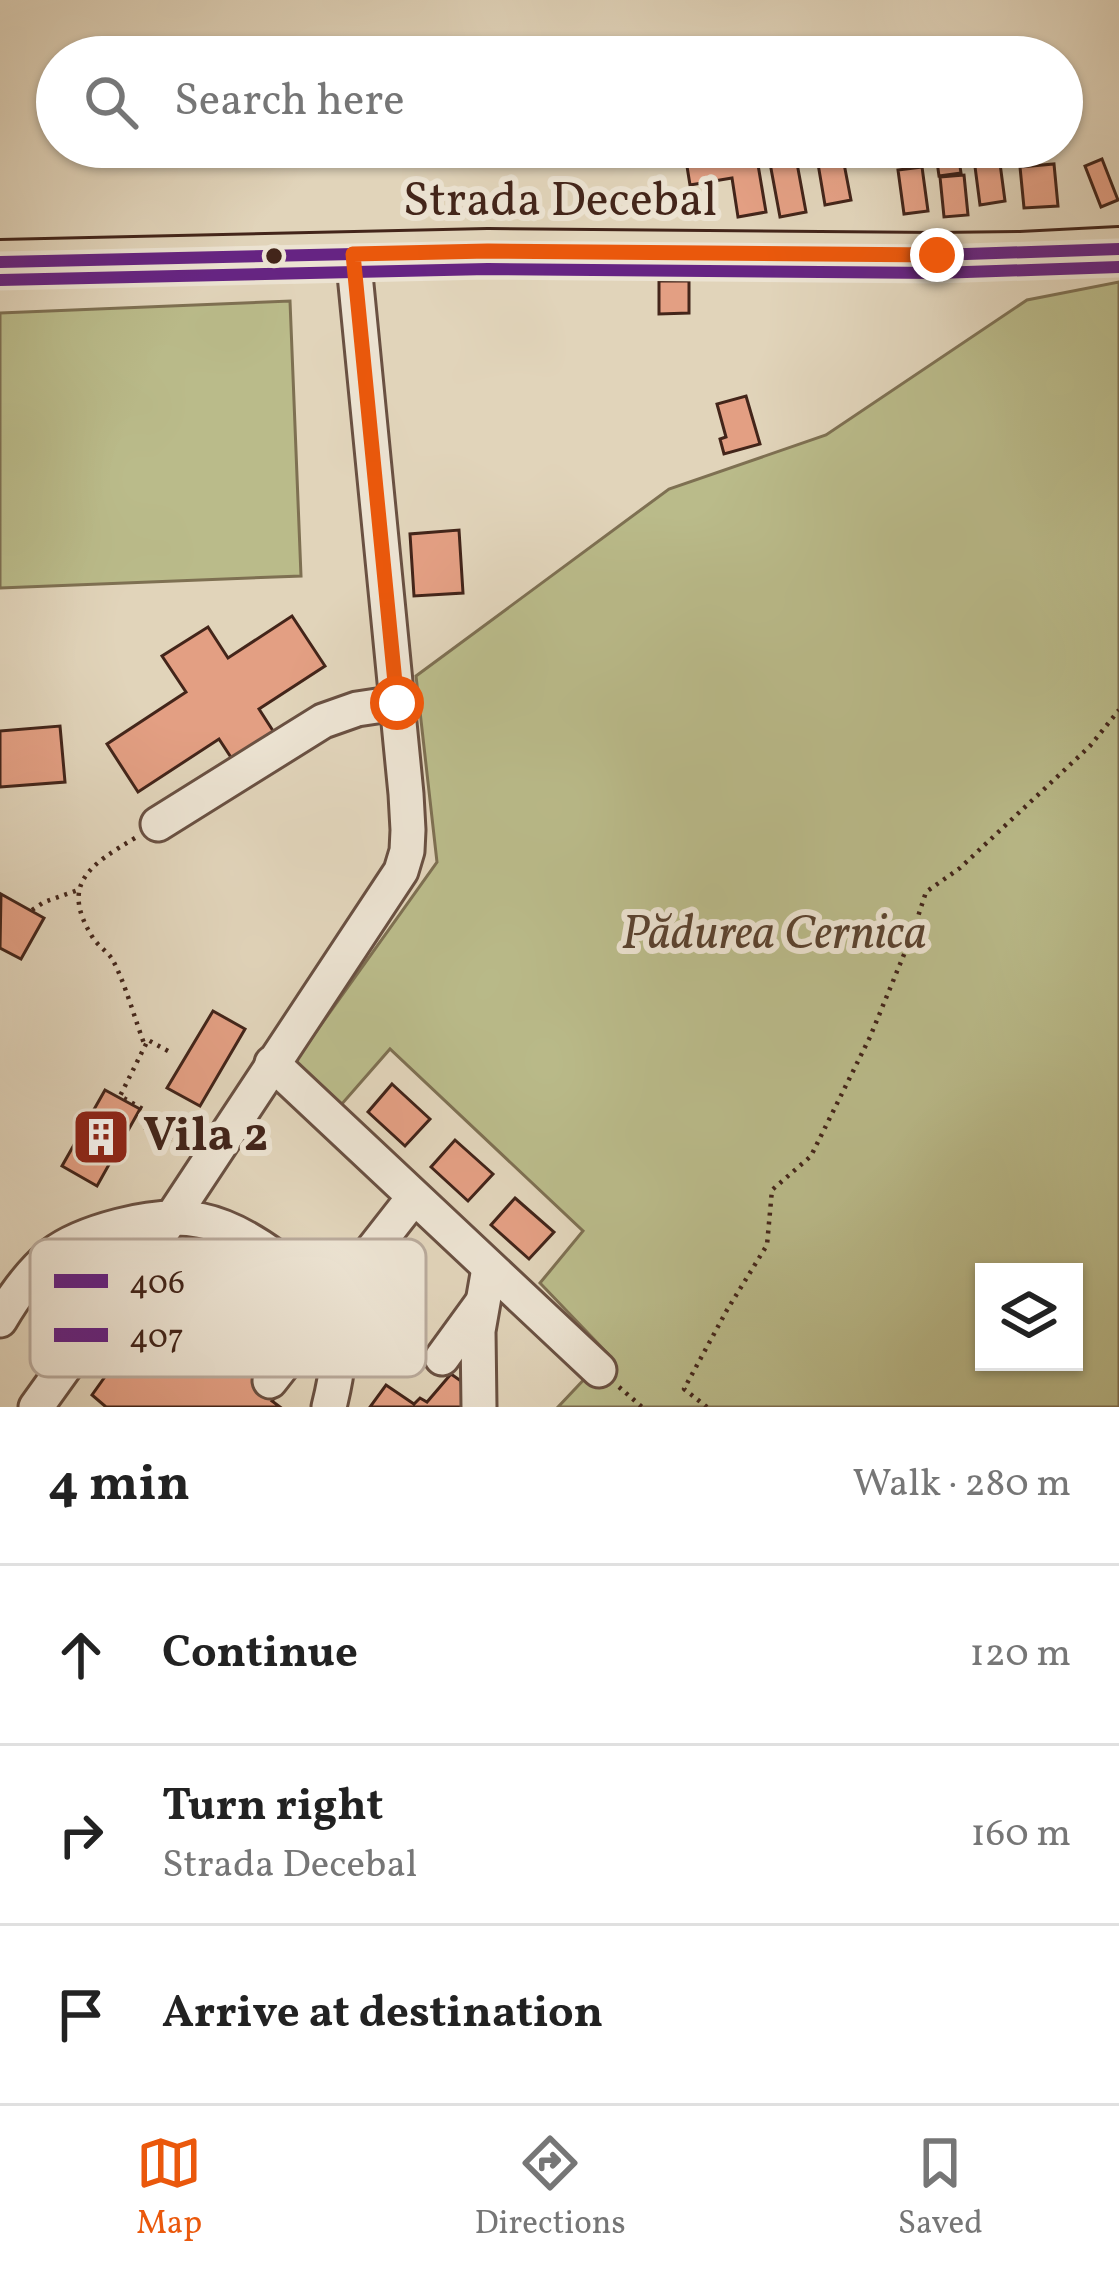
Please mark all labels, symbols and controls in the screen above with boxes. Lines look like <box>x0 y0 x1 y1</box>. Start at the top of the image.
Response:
search box <box>36 36 1083 168</box>
icon: search <box>78 69 144 135</box>
text: Search here <box>174 71 405 134</box>
street label: Strada Decebal <box>403 169 717 236</box>
route end <box>910 228 964 282</box>
unlabelled marker <box>263 245 285 267</box>
route start <box>370 676 424 730</box>
park label: Pădurea Cernica <box>621 902 927 969</box>
place label: Vila 2 <box>143 1104 268 1171</box>
building icon: Vila 2 <box>70 1106 132 1168</box>
legend <box>30 1239 426 1377</box>
text: 406 <box>129 1262 185 1308</box>
map controls <box>975 1263 1083 1371</box>
button: layers <box>975 1263 1083 1371</box>
text: 407 <box>129 1316 184 1362</box>
text: 4 min <box>48 1450 190 1521</box>
text: Walk · 280 m <box>853 1458 1071 1512</box>
icon: ahead <box>48 1622 114 1688</box>
text: Continue <box>162 1623 358 1686</box>
text: 120 m <box>970 1628 1071 1682</box>
text: Turn right <box>162 1776 383 1839</box>
icon: right <box>48 1802 114 1868</box>
text: 160 m <box>970 1808 1071 1862</box>
text: Strada Decebal <box>162 1839 418 1893</box>
icon: arrive <box>48 1982 114 2048</box>
text: Arrive at destination <box>162 1983 603 2046</box>
tab: Map <box>136 2130 202 2248</box>
tab: Directions <box>474 2130 626 2248</box>
tab: Saved <box>898 2130 983 2248</box>

